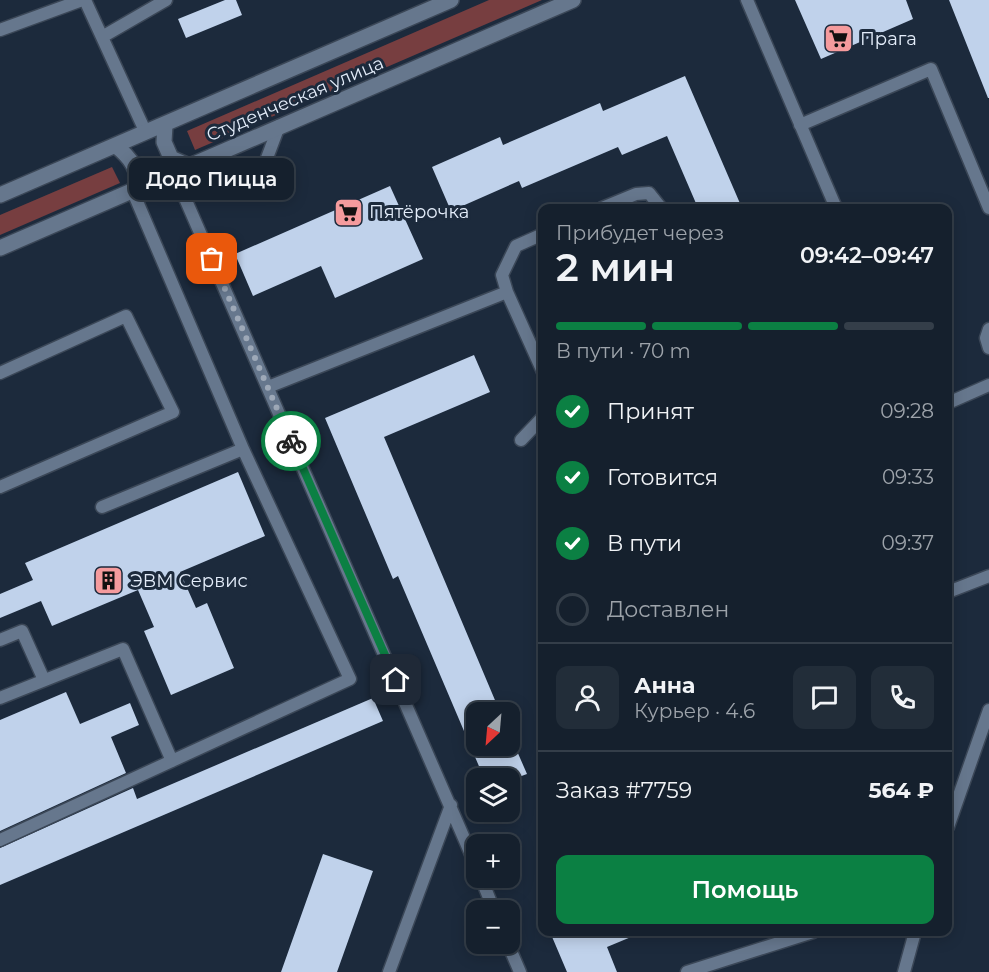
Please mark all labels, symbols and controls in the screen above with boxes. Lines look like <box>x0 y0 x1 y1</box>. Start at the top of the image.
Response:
supermarket icon: Прага <box>823 23 855 55</box>
place label: Прага <box>860 28 917 50</box>
street label: Студенческая улица <box>203 52 387 146</box>
callout: Додо Пицца <box>130 157 294 199</box>
text: Додо Пицца <box>146 167 277 191</box>
supermarket icon: Пятёрочка <box>332 196 364 228</box>
place label: Пятёрочка <box>369 201 469 223</box>
text: Прибудет через <box>556 221 724 245</box>
pin <box>186 233 237 284</box>
icon: bag <box>195 242 228 275</box>
text: 09:42–09:47 <box>800 242 934 269</box>
text: 2 мин <box>556 243 675 291</box>
text: В пути · 70 m <box>556 339 691 363</box>
icon: check <box>556 395 589 428</box>
text: Принят <box>607 398 694 425</box>
text: 09:28 <box>880 399 934 423</box>
courier <box>261 411 321 471</box>
icon: bike <box>275 425 308 458</box>
icon: check <box>556 461 589 494</box>
text: Готовится <box>607 464 718 491</box>
text: 09:33 <box>882 465 934 489</box>
icon: check <box>556 527 589 560</box>
text: В пути <box>607 530 682 557</box>
text: 09:37 <box>882 531 934 555</box>
building icon: ЭВМ Сервис <box>93 565 125 597</box>
place label: ЭВМ Сервис <box>130 570 248 592</box>
text: Доставлен <box>607 596 729 623</box>
pin <box>370 654 421 705</box>
icon: home <box>379 663 412 696</box>
button: person <box>556 666 619 729</box>
button: chat <box>793 666 856 729</box>
button: phone <box>871 666 934 729</box>
text: Анна <box>634 672 695 699</box>
text: Курьер · 4.6 <box>634 699 755 723</box>
north arrow <box>466 702 520 756</box>
map controls <box>466 702 520 954</box>
button: layers <box>466 768 520 822</box>
text: Заказ #7759 <box>556 777 692 804</box>
text: 564 ₽ <box>868 777 934 804</box>
button: + <box>466 834 520 888</box>
button: Помощь <box>556 855 934 924</box>
button: − <box>466 900 520 954</box>

